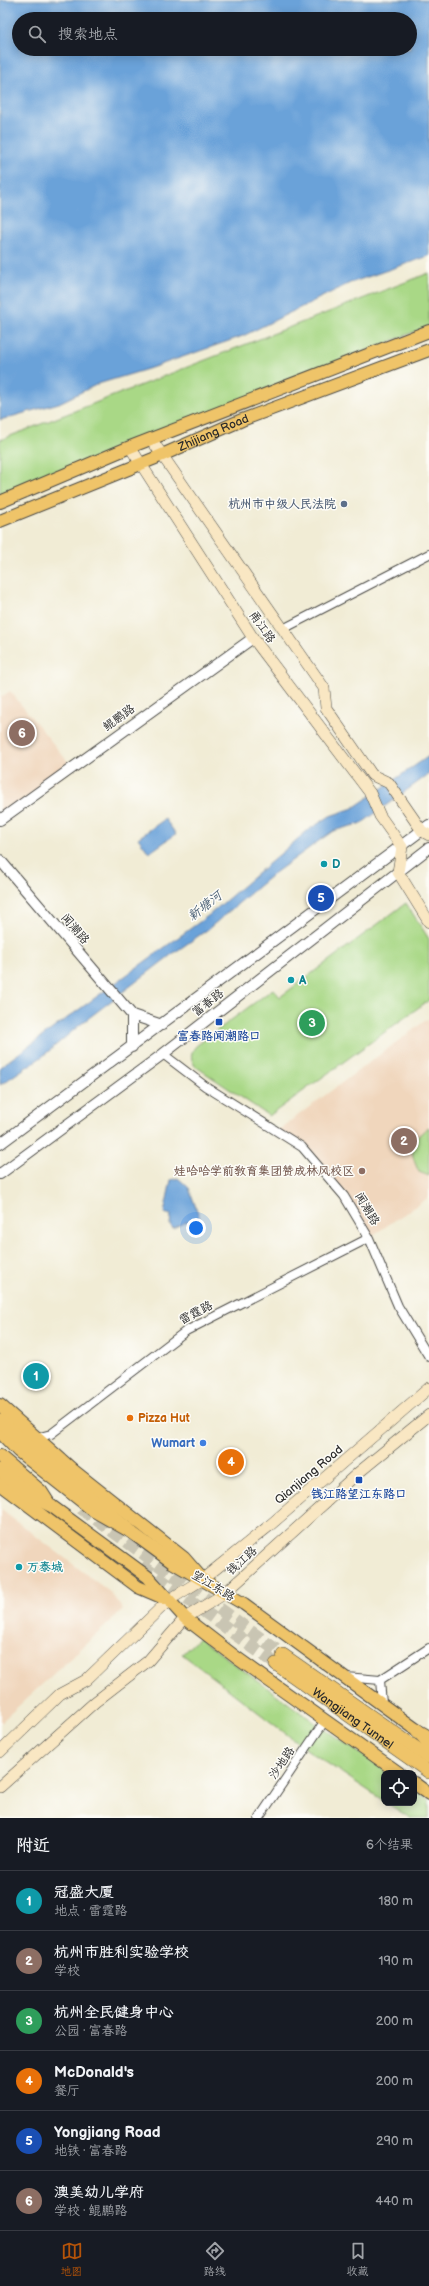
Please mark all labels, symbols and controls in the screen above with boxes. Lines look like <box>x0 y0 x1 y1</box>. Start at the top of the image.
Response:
search box <box>12 12 417 56</box>
icon: search <box>26 23 48 45</box>
text: 搜索地点 <box>58 25 118 44</box>
street label: Zhijiang Road <box>175 411 251 455</box>
place label: 杭州市中级人民法院 <box>228 497 336 512</box>
marker: 杭州市中级人民法院 <box>339 499 349 509</box>
street label: 甬江路 <box>246 608 278 646</box>
street label: 鲲鹏路 <box>100 701 138 735</box>
pin: 6 <box>9 718 35 748</box>
place label: D <box>332 857 340 872</box>
marker: D <box>319 859 329 869</box>
pin: 5 <box>308 883 334 913</box>
water label: 新塘河 <box>185 886 227 924</box>
street label: 闻潮路 <box>58 910 92 948</box>
place label: A <box>298 973 307 988</box>
marker: A <box>286 975 296 985</box>
street label: 富春路 <box>189 986 227 1020</box>
pin: 3 <box>299 1008 325 1038</box>
marker: 富春路闻潮路口 <box>214 1017 224 1027</box>
place label: 富春路闻潮路口 <box>177 1029 261 1044</box>
pin: 2 <box>391 1126 417 1156</box>
place label: 娃哈哈学前教育集团赞成林风校区 <box>174 1164 354 1179</box>
marker: 娃哈哈学前教育集团赞成林风校区 <box>357 1166 367 1176</box>
street label: 闻潮路 <box>351 1190 383 1228</box>
your location <box>186 1218 206 1238</box>
street label: 雷霆路 <box>177 1298 215 1328</box>
pin: 1 <box>23 1361 49 1391</box>
place label: Pizza Hut <box>138 1411 190 1426</box>
marker: Pizza Hut <box>125 1413 135 1423</box>
place label: Wumart <box>151 1436 195 1451</box>
marker: Wumart <box>198 1438 208 1448</box>
street label: Qianjiang Road <box>272 1442 346 1508</box>
pin: 4 <box>218 1447 244 1477</box>
marker: 钱江路望江东路口 <box>354 1475 364 1485</box>
place label: 钱江路望江东路口 <box>311 1487 407 1502</box>
street label: 钱江路 <box>224 1543 260 1579</box>
place label: 万泰城 <box>27 1560 63 1575</box>
marker: 万泰城 <box>14 1562 24 1572</box>
street label: 望江东路 <box>189 1567 237 1605</box>
street label: Wangjiang Tunnel <box>309 1684 396 1752</box>
street label: 沙地路 <box>266 1744 298 1782</box>
map controls <box>381 1770 417 1806</box>
button: locate <box>381 1770 417 1806</box>
text: 附近 <box>16 1836 50 1856</box>
text: 6个结果 <box>366 1837 413 1853</box>
text: 冠盛大厦 <box>54 1883 114 1902</box>
text: 1 <box>26 1893 32 1909</box>
text: 180 m <box>378 1893 413 1909</box>
text: 地点 · 雷霆路 <box>54 1903 127 1919</box>
text: 杭州市胜利实验学校 <box>54 1943 189 1962</box>
text: 2 <box>25 1953 33 1969</box>
text: 190 m <box>379 1953 413 1969</box>
text: 学校 <box>54 1963 80 1979</box>
text: 杭州全民健身中心 <box>54 2003 174 2022</box>
text: 3 <box>25 2013 33 2029</box>
text: 200 m <box>376 2013 413 2029</box>
text: 公园 · 富春路 <box>54 2023 127 2039</box>
text: McDonald's <box>54 2063 134 2082</box>
text: 4 <box>25 2073 33 2089</box>
text: 200 m <box>376 2073 413 2089</box>
text: 餐厅 <box>54 2083 80 2099</box>
text: Yongjiang Road <box>54 2123 161 2142</box>
text: 5 <box>25 2133 33 2149</box>
text: 290 m <box>376 2133 413 2149</box>
text: 地铁 · 富春路 <box>54 2143 127 2159</box>
text: 澳美幼儿学府 <box>54 2183 144 2202</box>
text: 6 <box>25 2193 33 2209</box>
text: 440 m <box>375 2193 413 2209</box>
text: 学校 · 鲲鹏路 <box>54 2203 127 2219</box>
tab: 地图 <box>61 2240 83 2278</box>
tab: 路线 <box>204 2240 226 2278</box>
tab: 收藏 <box>347 2240 369 2278</box>

